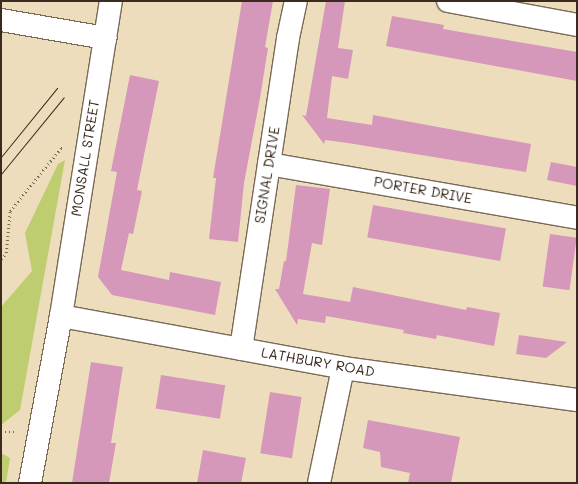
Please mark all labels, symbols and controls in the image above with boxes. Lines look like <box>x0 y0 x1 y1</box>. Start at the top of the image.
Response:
street label: MONSALL STREET <box>67 98 103 218</box>
street label: SIGNAL DRIVE <box>251 125 283 225</box>
street label: PORTER DRIVE <box>372 173 474 207</box>
street label: LATHBURY ROAD <box>260 344 376 380</box>

